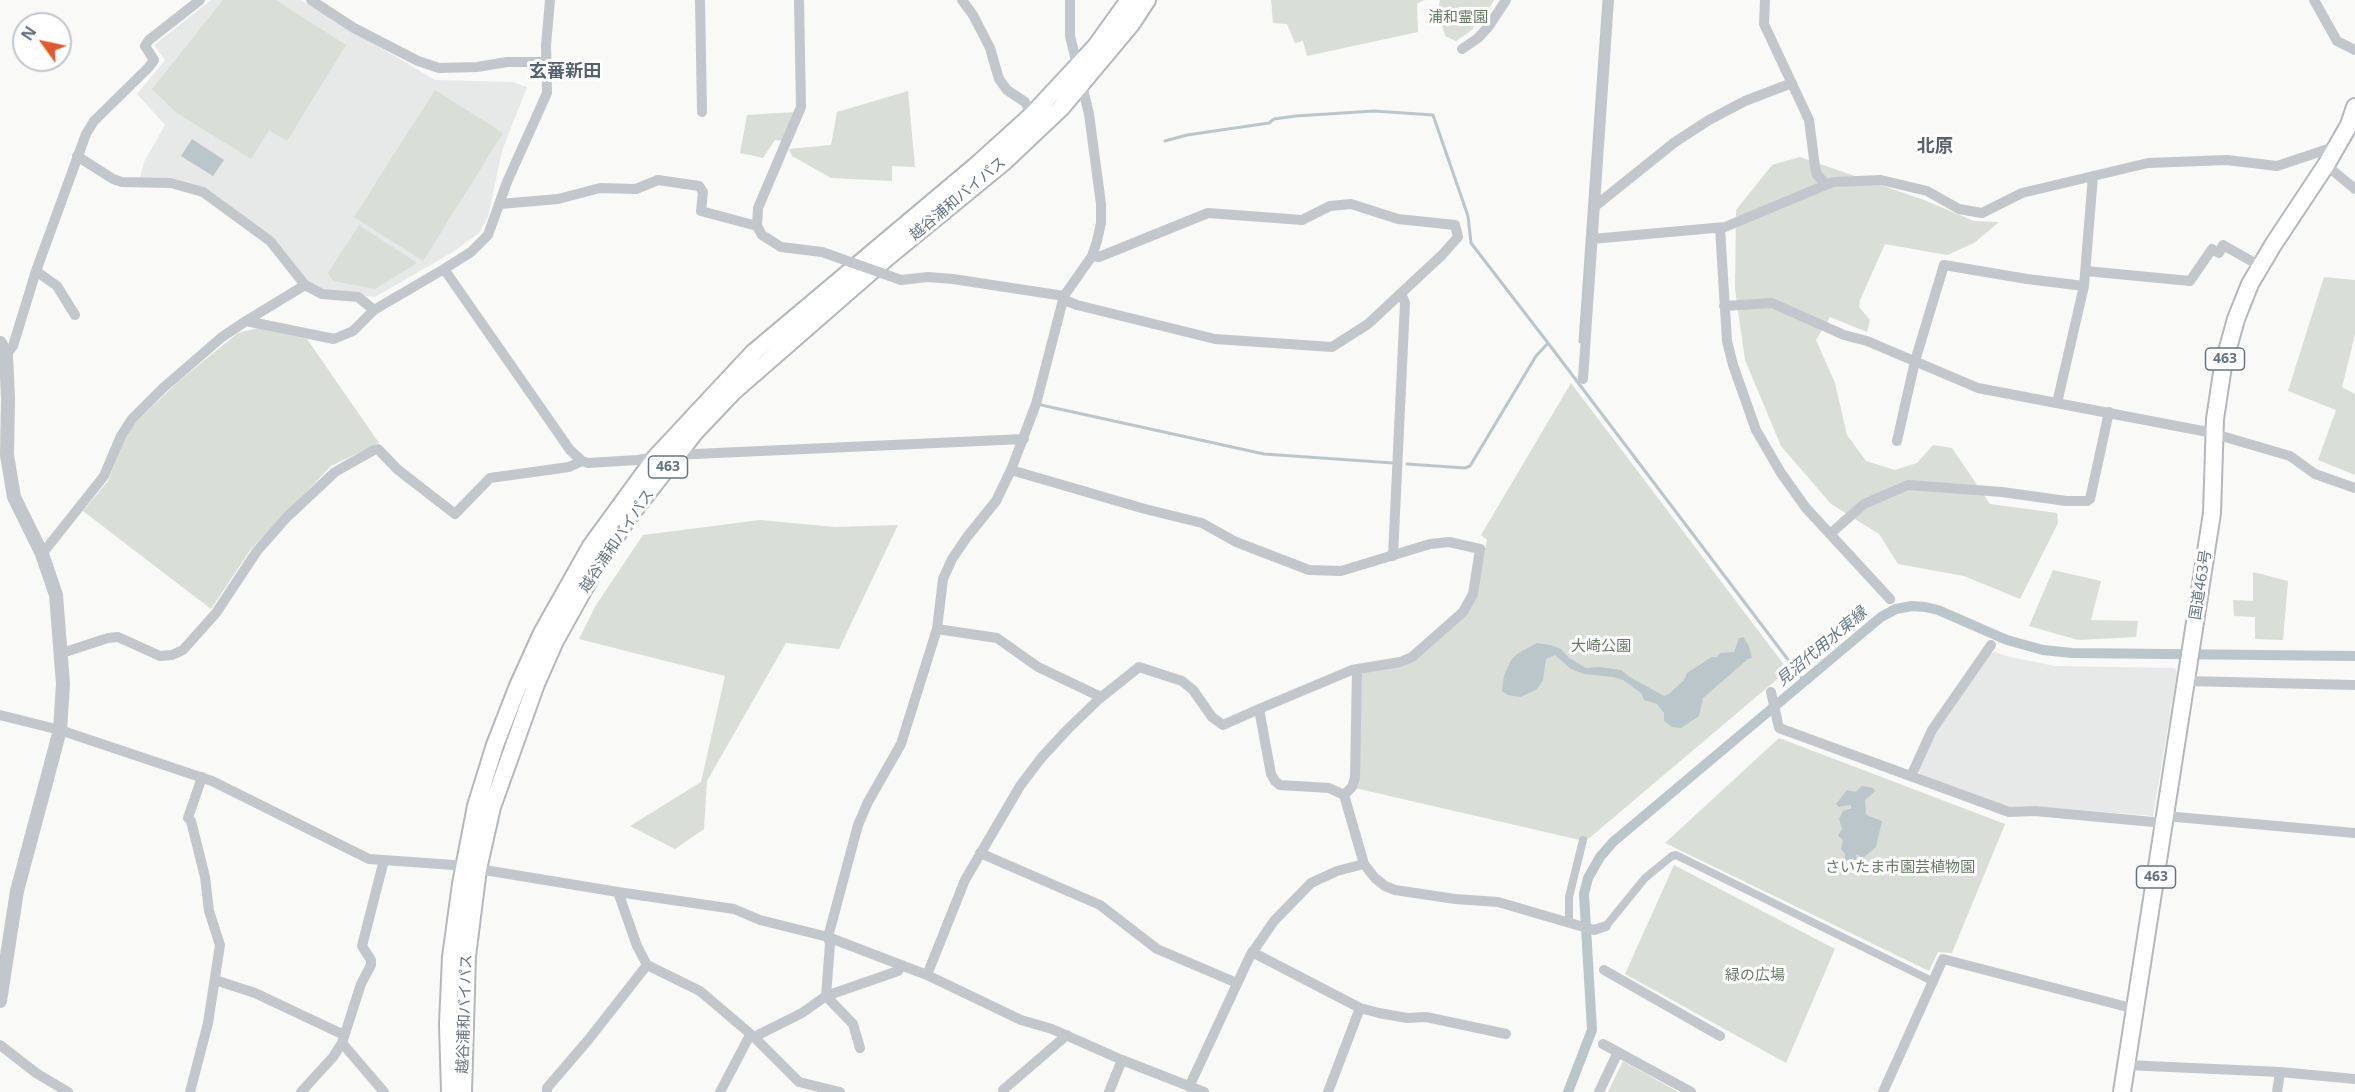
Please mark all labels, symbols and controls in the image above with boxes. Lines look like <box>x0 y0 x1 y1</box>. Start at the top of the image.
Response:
park label: 浦和霊園 <box>1428 9 1488 27</box>
north arrow <box>12 12 72 72</box>
text: N <box>16 22 41 45</box>
district label: 玄蕃新田 <box>529 61 601 83</box>
district label: 北原 <box>1917 136 1953 158</box>
street label: 越谷浦和バイパス <box>906 154 1010 244</box>
road number: 463 <box>2206 348 2244 370</box>
road number: 463 <box>648 456 688 478</box>
street label: 越谷浦和バイパス <box>576 486 658 596</box>
street label: 国道463号 <box>2187 549 2215 621</box>
water label: 見沼代用水東縁 <box>1773 604 1871 690</box>
park label: 大崎公園 <box>1571 638 1631 656</box>
park label: さいたま市園芸植物園 <box>1825 859 1975 877</box>
road number: 463 <box>2136 866 2176 888</box>
street label: 越谷浦和バイパス <box>454 954 476 1074</box>
park label: 緑の広場 <box>1725 967 1785 985</box>

